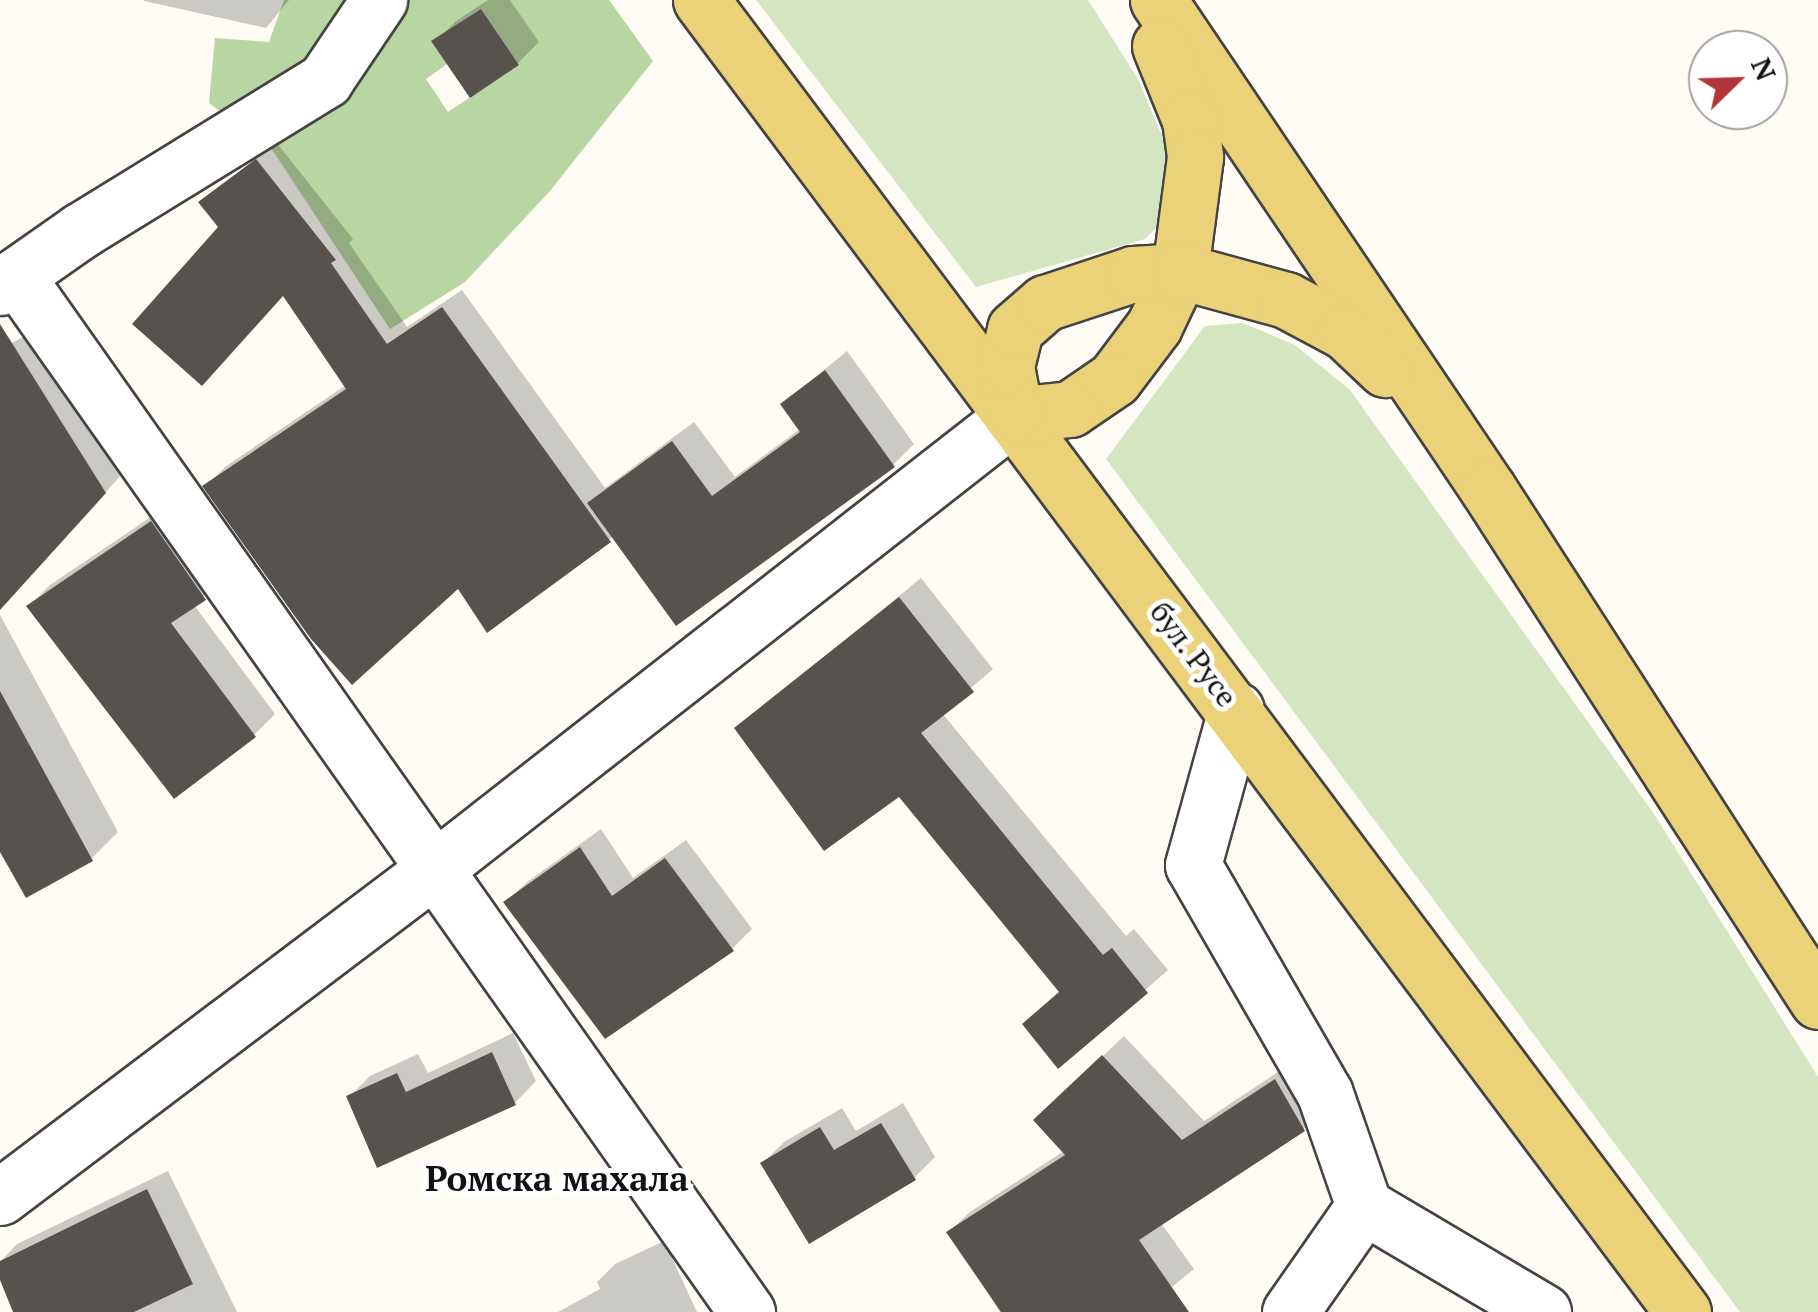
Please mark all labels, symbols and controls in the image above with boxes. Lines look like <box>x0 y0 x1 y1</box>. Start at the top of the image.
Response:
north arrow <box>1688 30 1788 130</box>
text: N <box>1743 52 1785 86</box>
street label: бул. Русе <box>1142 594 1246 714</box>
district label: Ромска махала <box>425 1157 689 1199</box>

